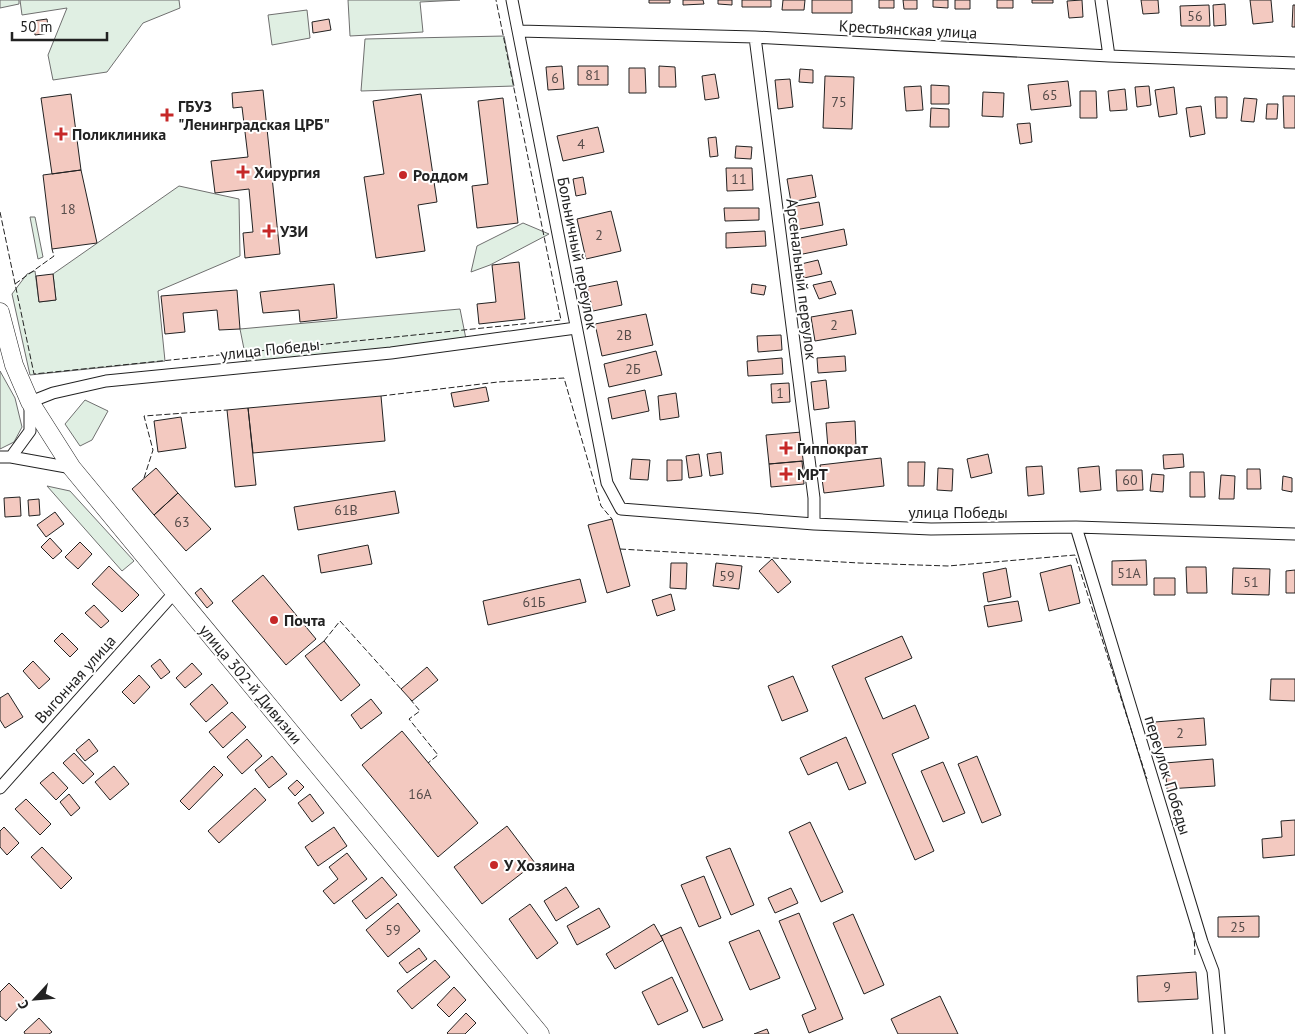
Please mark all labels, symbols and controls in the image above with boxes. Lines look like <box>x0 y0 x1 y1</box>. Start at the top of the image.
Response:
house number: 56 <box>1187 7 1203 25</box>
scale bar <box>12 10 108 42</box>
street label: Крестьянская улица <box>838 15 978 43</box>
text: 50 m <box>20 17 53 36</box>
house number: 81 <box>585 66 601 84</box>
house number: 6 <box>551 69 559 87</box>
house number: 65 <box>1042 86 1058 104</box>
house number: 75 <box>831 93 847 111</box>
place label: ГБУЗ "Ленинградская ЦРБ" <box>178 96 330 134</box>
marker: ГБУЗ "Ленинградская ЦРБ" <box>160 108 174 122</box>
place label: Поликлиника <box>72 124 166 144</box>
marker: Поликлиника <box>54 127 68 141</box>
house number: 4 <box>577 135 585 153</box>
place label: Хирургия <box>254 162 320 182</box>
marker: Хирургия <box>236 165 250 179</box>
place label: Роддом <box>413 165 468 185</box>
marker: Роддом <box>397 169 409 181</box>
house number: 11 <box>731 170 747 188</box>
street label: Больничный переулок <box>553 175 603 331</box>
street label: Арсенальный переулок <box>782 197 822 361</box>
house number: 18 <box>60 200 76 218</box>
place label: УЗИ <box>279 221 308 241</box>
marker: УЗИ <box>262 224 276 238</box>
house number: 2 <box>595 226 603 244</box>
house number: 2 <box>830 316 838 334</box>
house number: 2В <box>616 326 632 344</box>
street label: улица Победы <box>219 334 321 364</box>
house number: 2Б <box>625 360 641 378</box>
house number: 1 <box>776 384 784 402</box>
place label: Гиппократ <box>797 438 868 458</box>
marker: Гиппократ <box>779 441 793 455</box>
place label: МРТ <box>797 464 828 484</box>
marker: МРТ <box>779 467 793 481</box>
house number: 60 <box>1122 471 1138 489</box>
house number: 61В <box>334 501 358 519</box>
street label: улица Победы <box>908 502 1008 522</box>
house number: 63 <box>174 513 190 531</box>
house number: 51А <box>1117 564 1142 582</box>
house number: 59 <box>719 567 735 585</box>
house number: 51 <box>1243 573 1259 591</box>
house number: 61Б <box>523 593 546 611</box>
place label: Почта <box>284 610 326 630</box>
marker: Почта <box>268 614 280 626</box>
street label: улица 302-й Дивизии <box>195 620 307 748</box>
street label: Выгонная улица <box>30 631 120 727</box>
street label: переулок Победы <box>1140 713 1196 837</box>
house number: 2 <box>1176 724 1184 742</box>
house number: 16А <box>408 785 433 803</box>
place label: У Хозяина <box>503 855 575 875</box>
marker: У Хозяина <box>488 859 500 871</box>
house number: 25 <box>1230 918 1246 936</box>
house number: 59 <box>385 921 401 939</box>
north arrow <box>10 974 60 1024</box>
house number: 9 <box>1163 978 1171 996</box>
text: С <box>13 997 33 1012</box>

